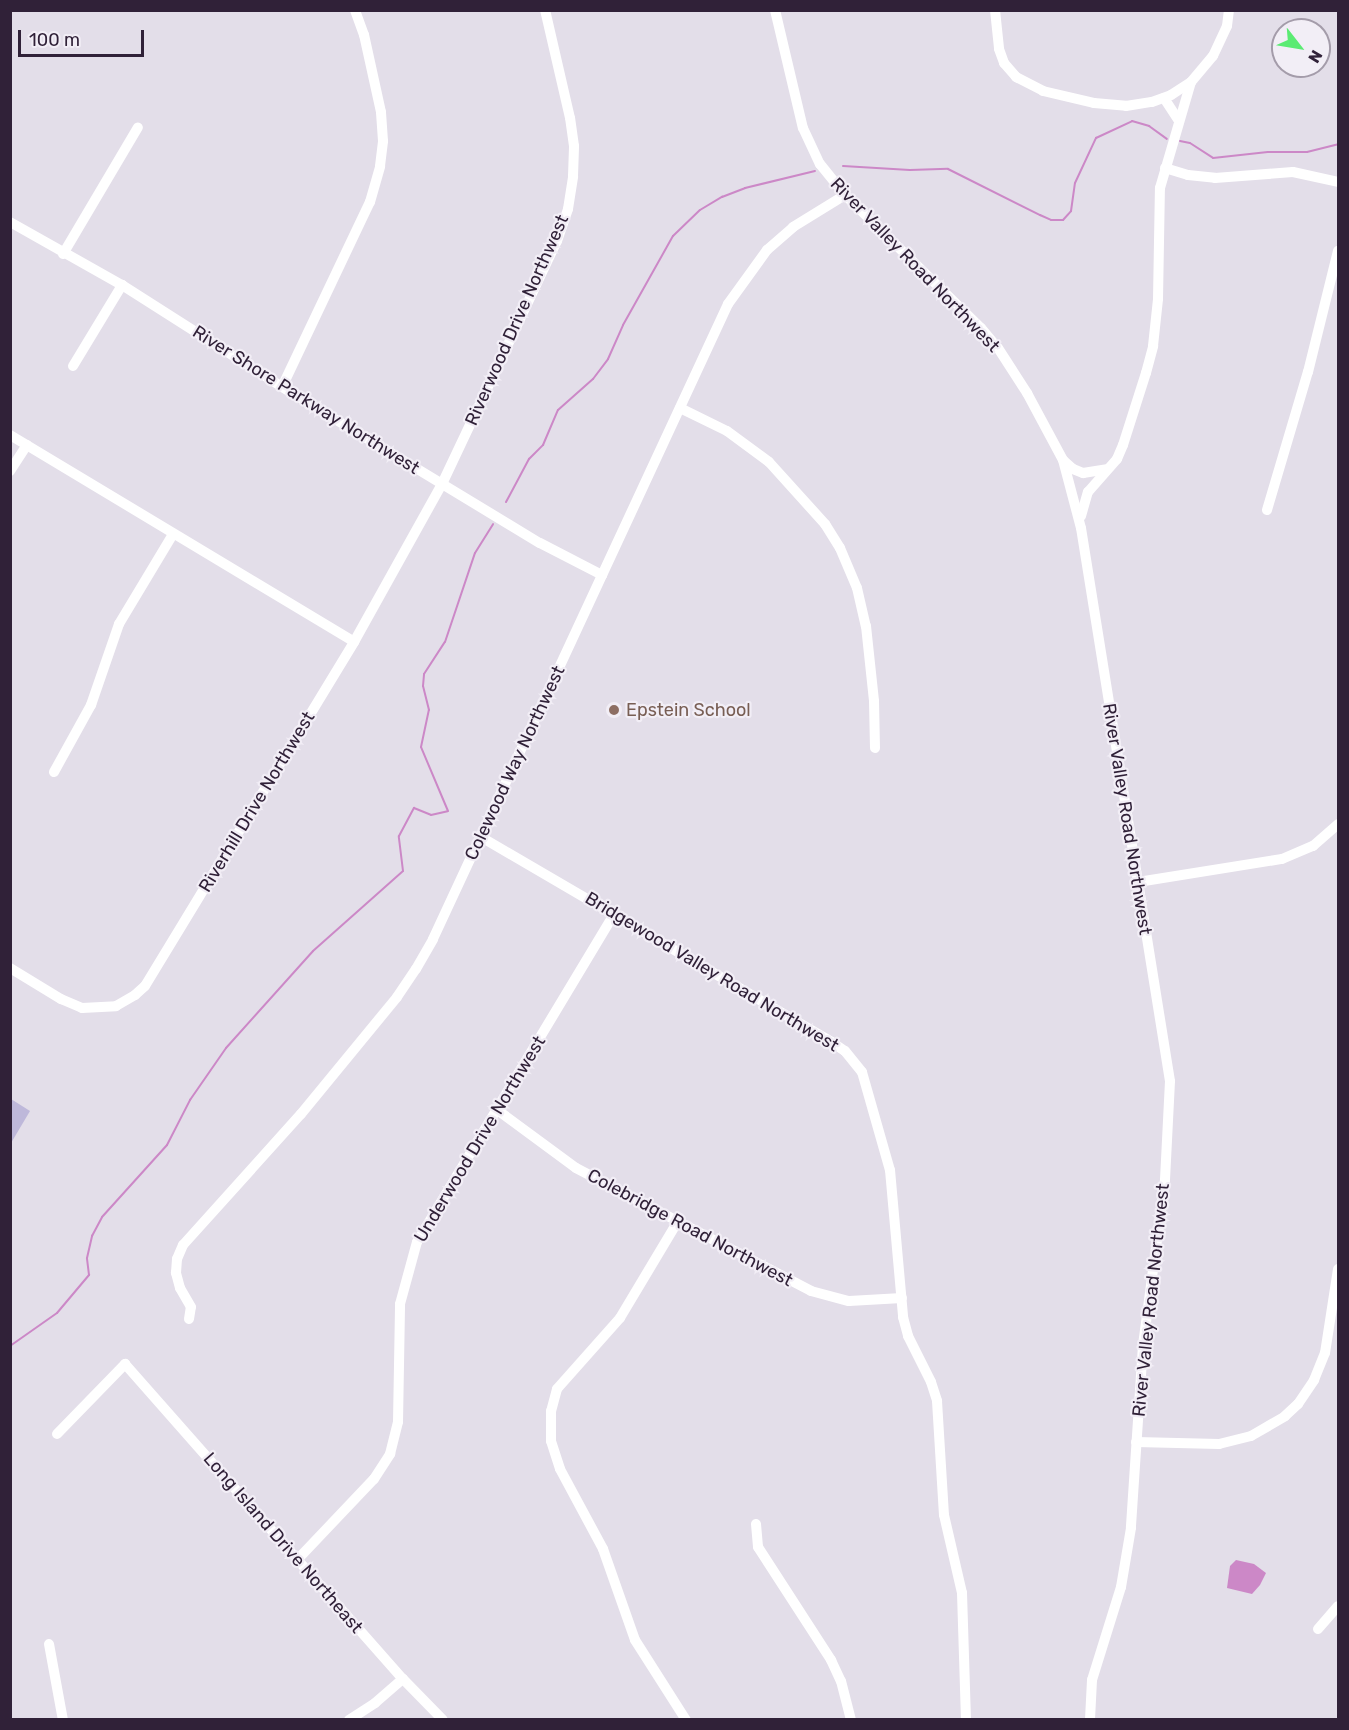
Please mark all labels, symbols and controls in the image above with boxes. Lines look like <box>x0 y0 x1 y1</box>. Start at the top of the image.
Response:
scale bar <box>21 18 147 56</box>
north arrow <box>1271 18 1331 78</box>
text: 100 m <box>29 29 80 51</box>
text: N <box>1304 47 1326 66</box>
street label: River Valley Road Northwest <box>825 173 1005 357</box>
street label: Riverwood Drive Northwest <box>461 211 573 429</box>
street label: River Shore Parkway Northwest <box>188 321 424 479</box>
street label: Colewood Way Northwest <box>460 662 570 864</box>
place label: Epstein School <box>626 699 751 721</box>
street label: River Valley Road Northwest <box>1098 701 1156 937</box>
marker: Epstein School <box>607 703 621 717</box>
street label: Riverhill Drive Northwest <box>194 708 320 896</box>
street label: Bridgewood Valley Road Northwest <box>581 887 843 1057</box>
street label: Underwood Drive Northwest <box>410 1032 550 1246</box>
street label: Colebridge Road Northwest <box>584 1165 796 1291</box>
street label: River Valley Road Northwest <box>1128 1182 1174 1418</box>
street label: Long Island Drive Northeast <box>199 1448 367 1638</box>

